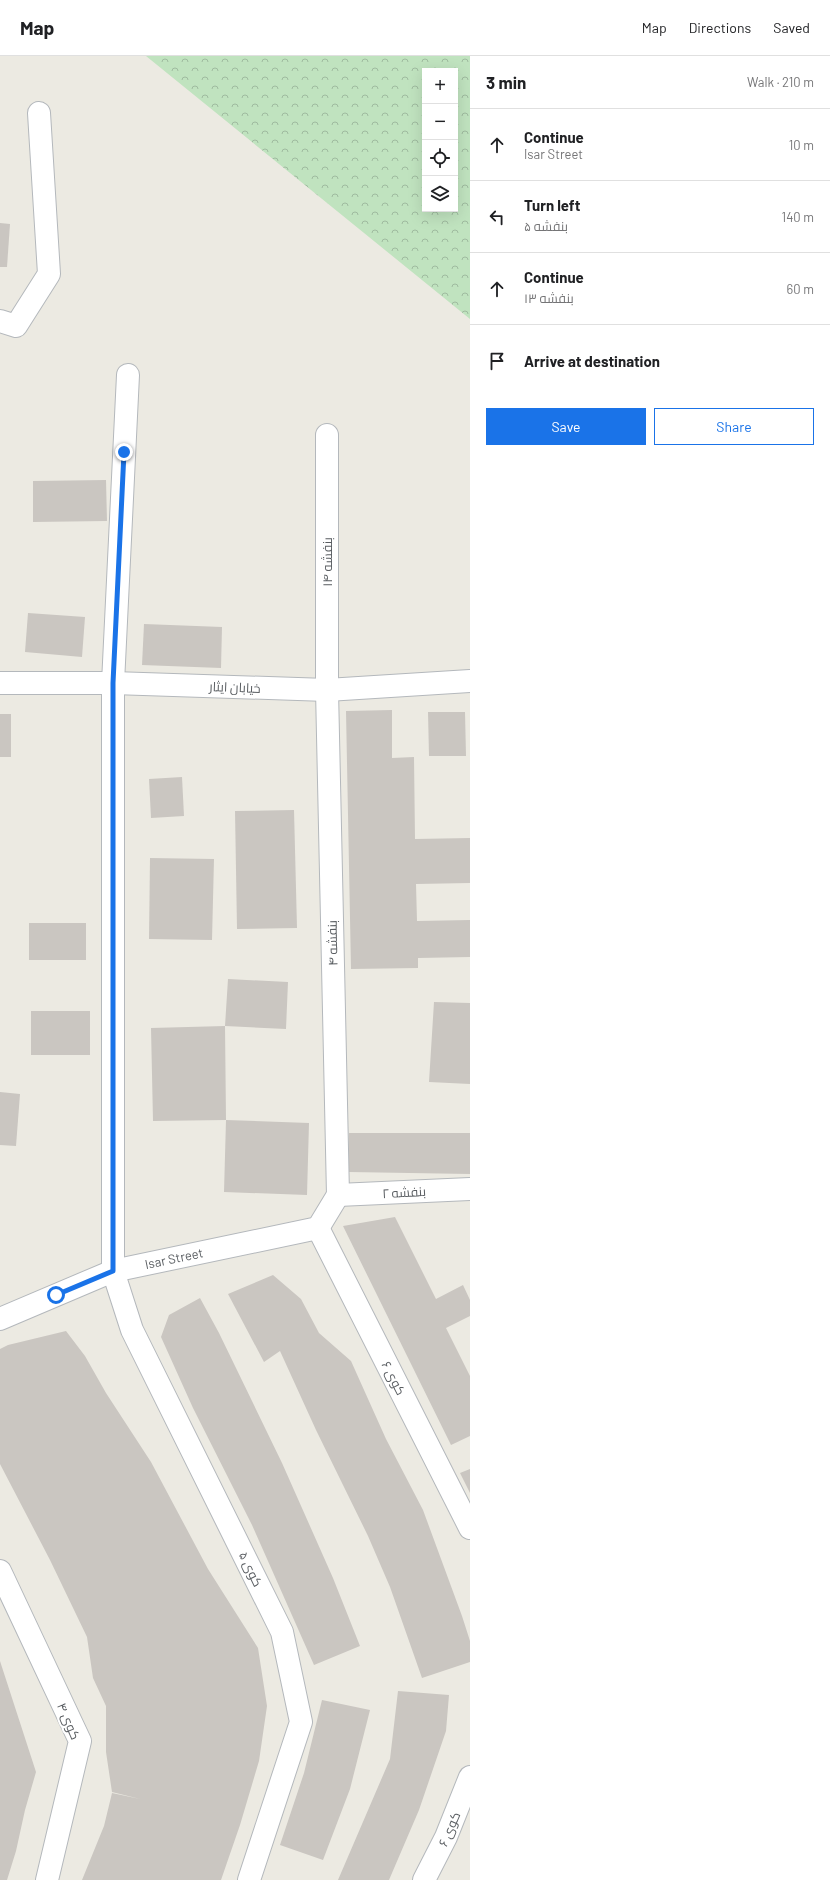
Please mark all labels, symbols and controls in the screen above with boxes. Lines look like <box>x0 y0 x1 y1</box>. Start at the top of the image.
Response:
text: Map <box>20 16 54 39</box>
text: Map <box>642 19 667 36</box>
text: Directions <box>689 19 751 36</box>
text: Saved <box>773 19 810 36</box>
map controls <box>422 68 458 212</box>
button: + <box>422 68 458 104</box>
text: 3 min <box>486 72 526 92</box>
text: Walk · 210 m <box>747 74 814 90</box>
button: − <box>422 104 458 140</box>
text: Continue <box>524 128 584 146</box>
icon: ahead <box>486 134 508 156</box>
text: 10 m <box>789 137 814 153</box>
button: locate <box>422 140 458 176</box>
text: Isar Street <box>524 146 583 162</box>
button: layers <box>422 176 458 212</box>
text: Turn left <box>524 196 580 214</box>
icon: left <box>486 206 508 228</box>
text: 140 m <box>782 209 814 225</box>
text: بنفشه ۵ <box>524 218 568 234</box>
text: Continue <box>524 268 584 286</box>
icon: ahead <box>486 278 508 300</box>
text: 60 m <box>787 281 814 297</box>
text: بنفشه ۱۳ <box>524 290 574 306</box>
icon: arrive <box>486 350 508 372</box>
text: Arrive at destination <box>524 352 660 370</box>
button: Save <box>486 408 646 445</box>
button: Share <box>654 408 814 445</box>
route end <box>115 443 133 461</box>
street label: بنفشه ۱۴ <box>319 537 335 587</box>
street label: خیابان ایثار <box>208 678 261 696</box>
street label: بنفشه ۴ <box>324 920 340 966</box>
street label: بنفشه ۲ <box>382 1183 426 1201</box>
street label: Isar Street <box>143 1244 204 1272</box>
route start <box>47 1286 65 1304</box>
street label: کوی ۶ <box>379 1358 409 1398</box>
street label: کوی ۵ <box>236 1549 266 1589</box>
street label: کوی ۴ <box>54 1700 84 1742</box>
street label: کوی ۶ <box>435 1809 463 1849</box>

